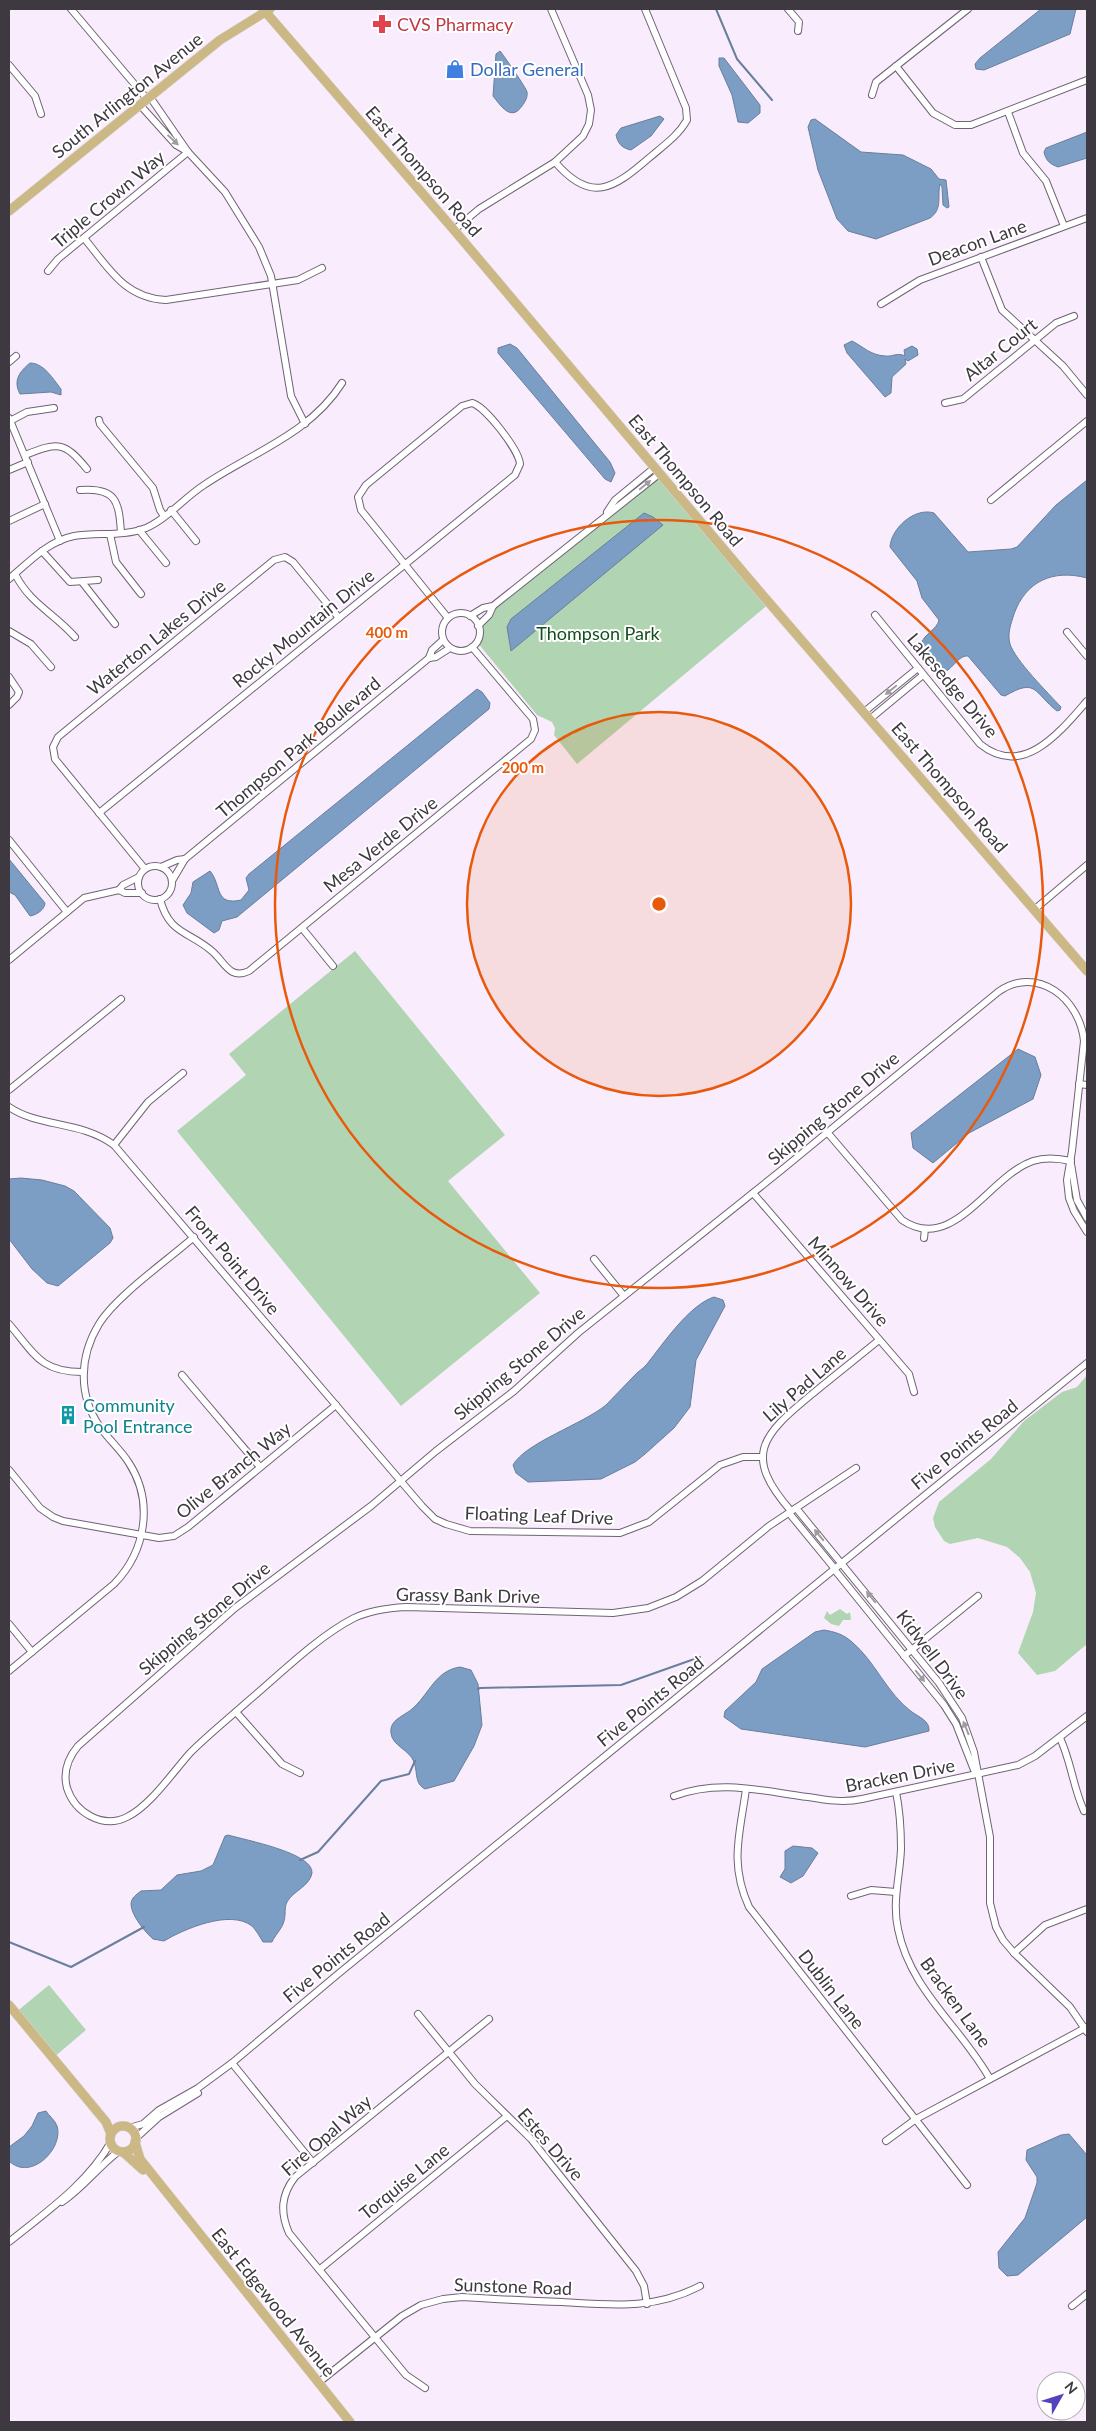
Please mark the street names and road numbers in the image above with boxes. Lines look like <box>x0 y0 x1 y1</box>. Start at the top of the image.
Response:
street label: South Arlington Avenue <box>47 27 207 163</box>
street label: East Thompson Road <box>361 101 487 241</box>
street label: Triple Crown Way <box>47 145 169 253</box>
street label: Deacon Lane <box>925 214 1029 270</box>
street label: Altar Court <box>959 313 1041 385</box>
street label: East Thompson Road <box>624 409 748 551</box>
street label: Rocky Mountain Drive <box>228 564 378 692</box>
street label: Waterton Lakes Drive <box>82 574 230 700</box>
street label: Lakesedge Drive <box>903 628 1003 742</box>
street label: Thompson Park Boulevard <box>211 672 385 822</box>
street label: East Thompson Road <box>887 717 1013 857</box>
street label: Mesa Verde Drive <box>319 791 441 897</box>
street label: Skipping Stone Drive <box>763 1047 903 1169</box>
street label: Front Point Drive <box>181 1201 285 1319</box>
street label: Minnow Drive <box>804 1231 894 1331</box>
street label: Skipping Stone Drive <box>449 1302 589 1424</box>
street label: Lily Pad Lane <box>758 1342 850 1426</box>
street label: Five Points Road <box>906 1394 1022 1494</box>
street label: Olive Branch Way <box>171 1416 295 1523</box>
street label: Floating Leaf Drive <box>464 1501 614 1529</box>
street label: Skipping Stone Drive <box>134 1557 274 1679</box>
street label: Grassy Bank Drive <box>396 1583 540 1607</box>
street label: Kidwell Drive <box>892 1605 974 1703</box>
street label: Five Points Road <box>592 1651 708 1751</box>
street label: Bracken Drive <box>843 1754 957 1796</box>
street label: Five Points Road <box>278 1907 394 2007</box>
street label: Dublin Lane <box>794 1945 870 2033</box>
street label: Bracken Lane <box>916 1953 996 2051</box>
street label: Fire Opal Way <box>276 2089 376 2180</box>
street label: Estes Drive <box>513 2103 589 2185</box>
street label: Torquise Lane <box>355 2138 453 2224</box>
street label: East Edgewood Avenue <box>207 2223 341 2381</box>
street label: Sunstone Road <box>454 2273 572 2299</box>

